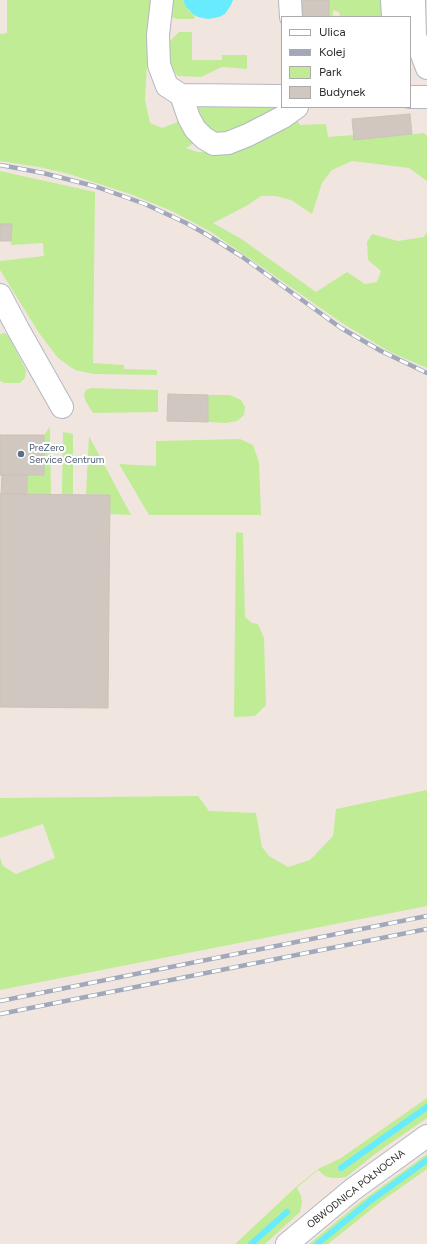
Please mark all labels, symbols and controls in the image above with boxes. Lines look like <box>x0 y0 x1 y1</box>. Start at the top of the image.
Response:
legend <box>281 16 411 108</box>
text: Ulica <box>319 25 346 39</box>
text: Kolej <box>319 45 346 59</box>
text: Park <box>319 65 342 79</box>
text: Budynek <box>319 85 365 99</box>
place label: PreZero Service Centrum <box>29 442 104 466</box>
marker: PreZero Service Centrum <box>16 449 26 459</box>
street label: OBWODNICA PÓŁNOCNA <box>305 1147 407 1231</box>

